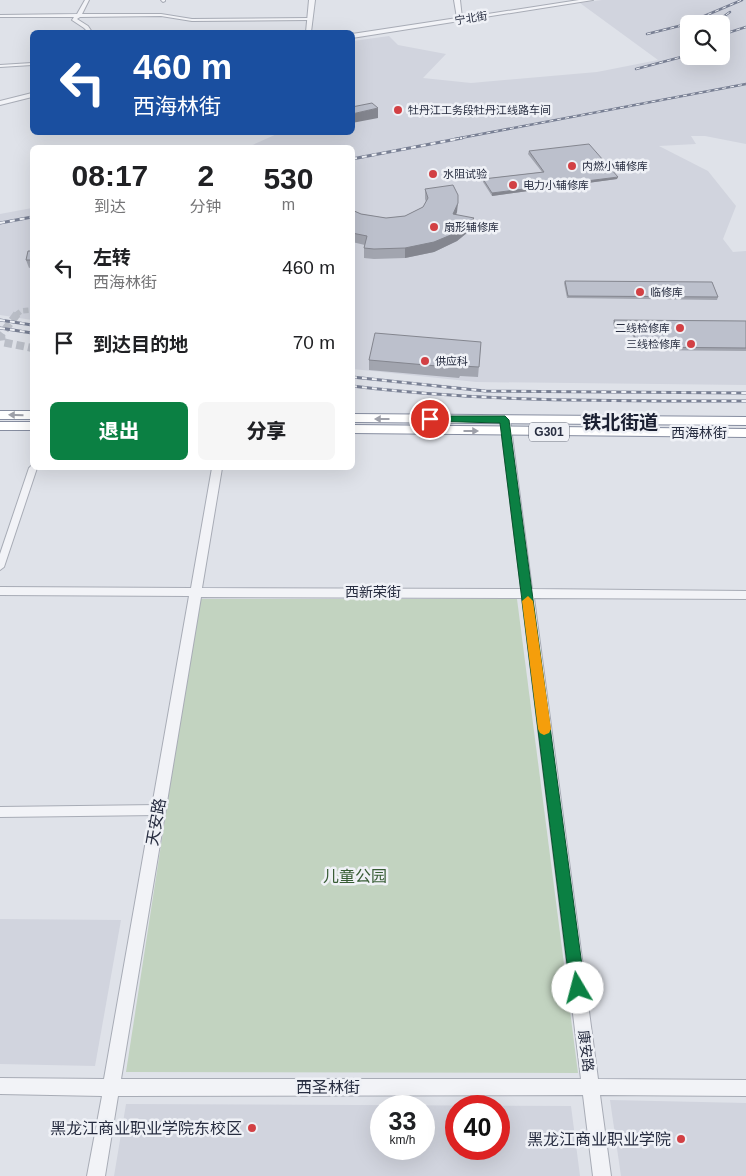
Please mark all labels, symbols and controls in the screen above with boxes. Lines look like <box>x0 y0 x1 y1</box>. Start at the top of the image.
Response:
street label: 宁北街 <box>454 9 488 27</box>
map controls <box>680 15 730 65</box>
button: search <box>680 15 730 65</box>
text: 460 m <box>133 47 232 86</box>
icon: left <box>50 50 115 115</box>
text: 西海林街 <box>133 94 221 119</box>
marker: 牡丹江工务段牡丹江线路车间 <box>392 104 404 116</box>
place label: 牡丹江工务段牡丹江线路车间 <box>408 104 551 116</box>
text: 08:17 <box>72 159 148 192</box>
text: 2 <box>197 159 214 192</box>
marker: 内燃小辅修库 <box>566 160 578 172</box>
place label: 内燃小辅修库 <box>582 160 648 172</box>
text: 530 <box>263 162 313 195</box>
marker: 水阻试验 <box>427 168 439 180</box>
place label: 水阻试验 <box>443 168 487 180</box>
marker: 电力小辅修库 <box>507 179 519 191</box>
place label: 电力小辅修库 <box>523 179 589 191</box>
text: m <box>282 196 295 213</box>
text: 到达 <box>94 198 126 215</box>
text: 分钟 <box>190 198 222 215</box>
marker: 扇形辅修库 <box>428 221 440 233</box>
place label: 扇形辅修库 <box>444 221 499 233</box>
text: 左转 <box>93 247 131 268</box>
icon: left <box>50 254 78 282</box>
text: 460 m <box>282 257 335 278</box>
text: 西海林街 <box>93 274 157 291</box>
marker: 临修库 <box>634 286 646 298</box>
place label: 临修库 <box>650 286 683 298</box>
place label: 二线检修库 <box>615 322 670 334</box>
marker: 二线检修库 <box>674 322 686 334</box>
icon: arrive <box>50 329 78 357</box>
text: 70 m <box>293 332 335 353</box>
text: 到达目的地 <box>93 334 188 355</box>
place label: 三线检修库 <box>626 338 681 350</box>
marker: 三线检修库 <box>685 338 697 350</box>
marker: 供应科 <box>419 355 431 367</box>
place label: 供应科 <box>435 355 468 367</box>
pin <box>409 398 451 440</box>
button: 退出 <box>50 402 188 460</box>
button: 分享 <box>198 402 335 460</box>
icon: arrive <box>416 405 444 433</box>
one-way arrow <box>8 411 24 419</box>
district label: 铁北街道 <box>582 412 658 433</box>
one-way arrow <box>374 415 390 423</box>
road number: G301 <box>529 422 569 442</box>
street label: 西海林街 <box>671 425 727 441</box>
one-way arrow <box>463 427 479 435</box>
street label: 西新荣街 <box>345 584 401 600</box>
street label: 天安路 <box>143 797 169 847</box>
park label: 儿童公园 <box>323 868 387 885</box>
position arrow <box>551 961 603 1013</box>
street label: 康安路 <box>576 1029 596 1073</box>
street label: 西圣林街 <box>296 1079 360 1096</box>
speed limit sign: 40 <box>445 1095 510 1160</box>
text: 33 <box>389 1107 416 1135</box>
place label: 黑龙江商业职业学院东校区 <box>50 1120 242 1137</box>
marker: 黑龙江商业职业学院东校区 <box>246 1122 258 1134</box>
place label: 黑龙江商业职业学院 <box>527 1131 671 1148</box>
text: km/h <box>389 1133 416 1147</box>
marker: 黑龙江商业职业学院 <box>675 1133 687 1145</box>

